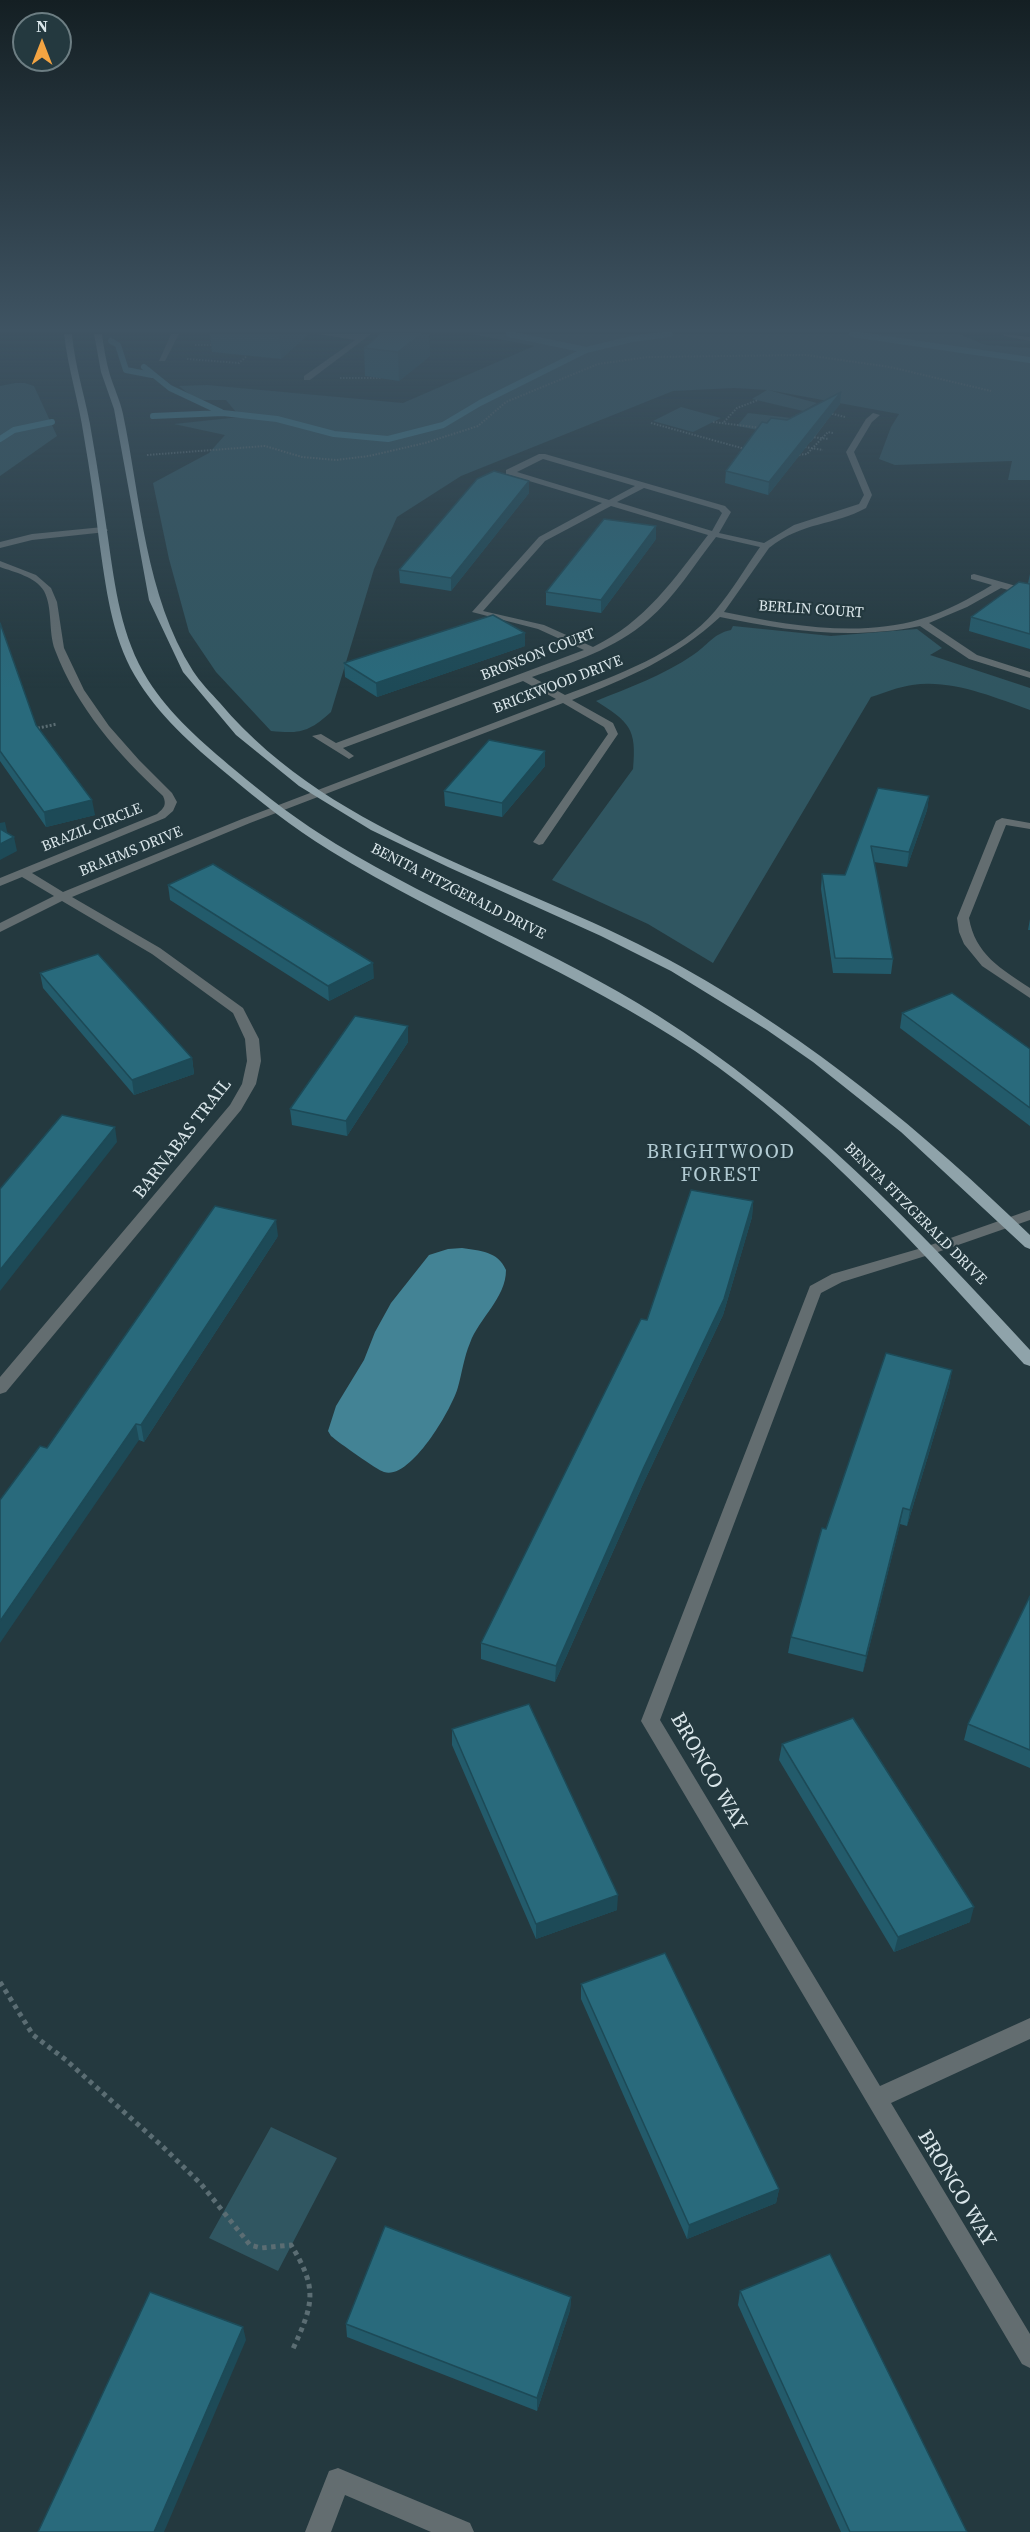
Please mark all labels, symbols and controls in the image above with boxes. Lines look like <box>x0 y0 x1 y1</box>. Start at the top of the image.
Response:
north arrow <box>12 12 72 72</box>
text: N <box>36 15 48 37</box>
street label: BERLIN COURT <box>758 597 864 623</box>
street label: BRONSON COURT <box>478 625 598 685</box>
street label: BRICKWOOD DRIVE <box>491 652 625 718</box>
street label: BRAZIL CIRCLE <box>39 800 145 856</box>
street label: BRAHMS DRIVE <box>77 823 185 881</box>
street label: BENITA FITZGERALD DRIVE <box>368 840 548 944</box>
street label: BARNABAS TRAIL <box>129 1075 237 1203</box>
street label: BENITA FITZGERALD DRIVE <box>840 1139 990 1289</box>
district label: BRIGHTWOOD FOREST <box>647 1141 795 1188</box>
street label: BRONCO WAY <box>664 1709 752 1835</box>
street label: BRONCO WAY <box>911 2126 1001 2252</box>

